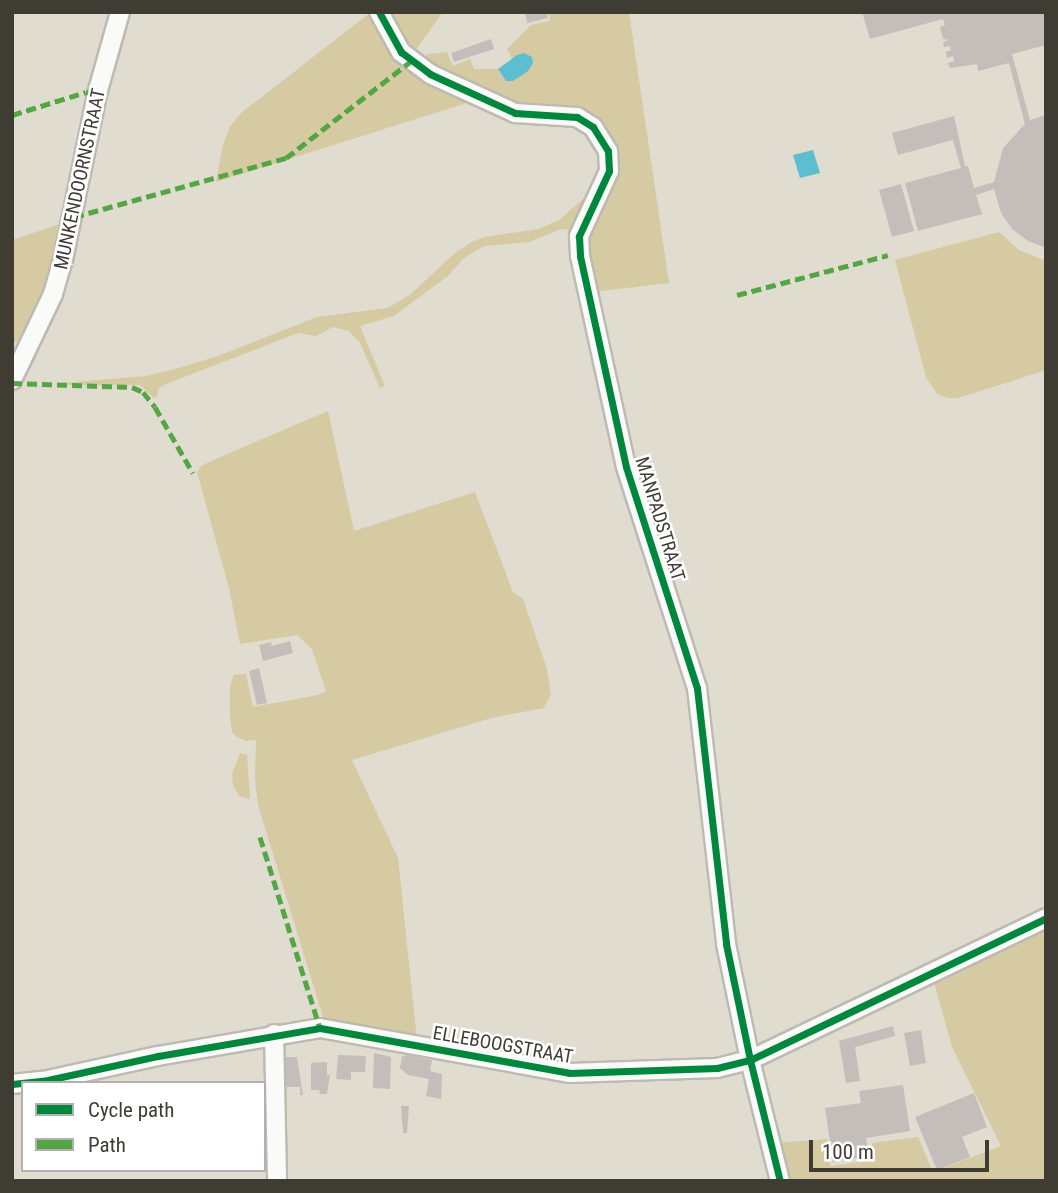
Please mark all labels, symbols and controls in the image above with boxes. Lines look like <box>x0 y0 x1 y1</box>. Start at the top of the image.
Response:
street label: MUNKENDOORNSTRAAT <box>50 86 110 272</box>
street label: MANPADSTRAAT <box>630 454 690 584</box>
street label: ELLEBOOGSTRAAT <box>431 1021 575 1069</box>
legend <box>21 1081 266 1172</box>
text: Cycle path <box>88 1098 174 1122</box>
scale bar <box>813 1126 993 1170</box>
text: Path <box>88 1133 126 1157</box>
text: 100 m <box>822 1140 874 1164</box>

